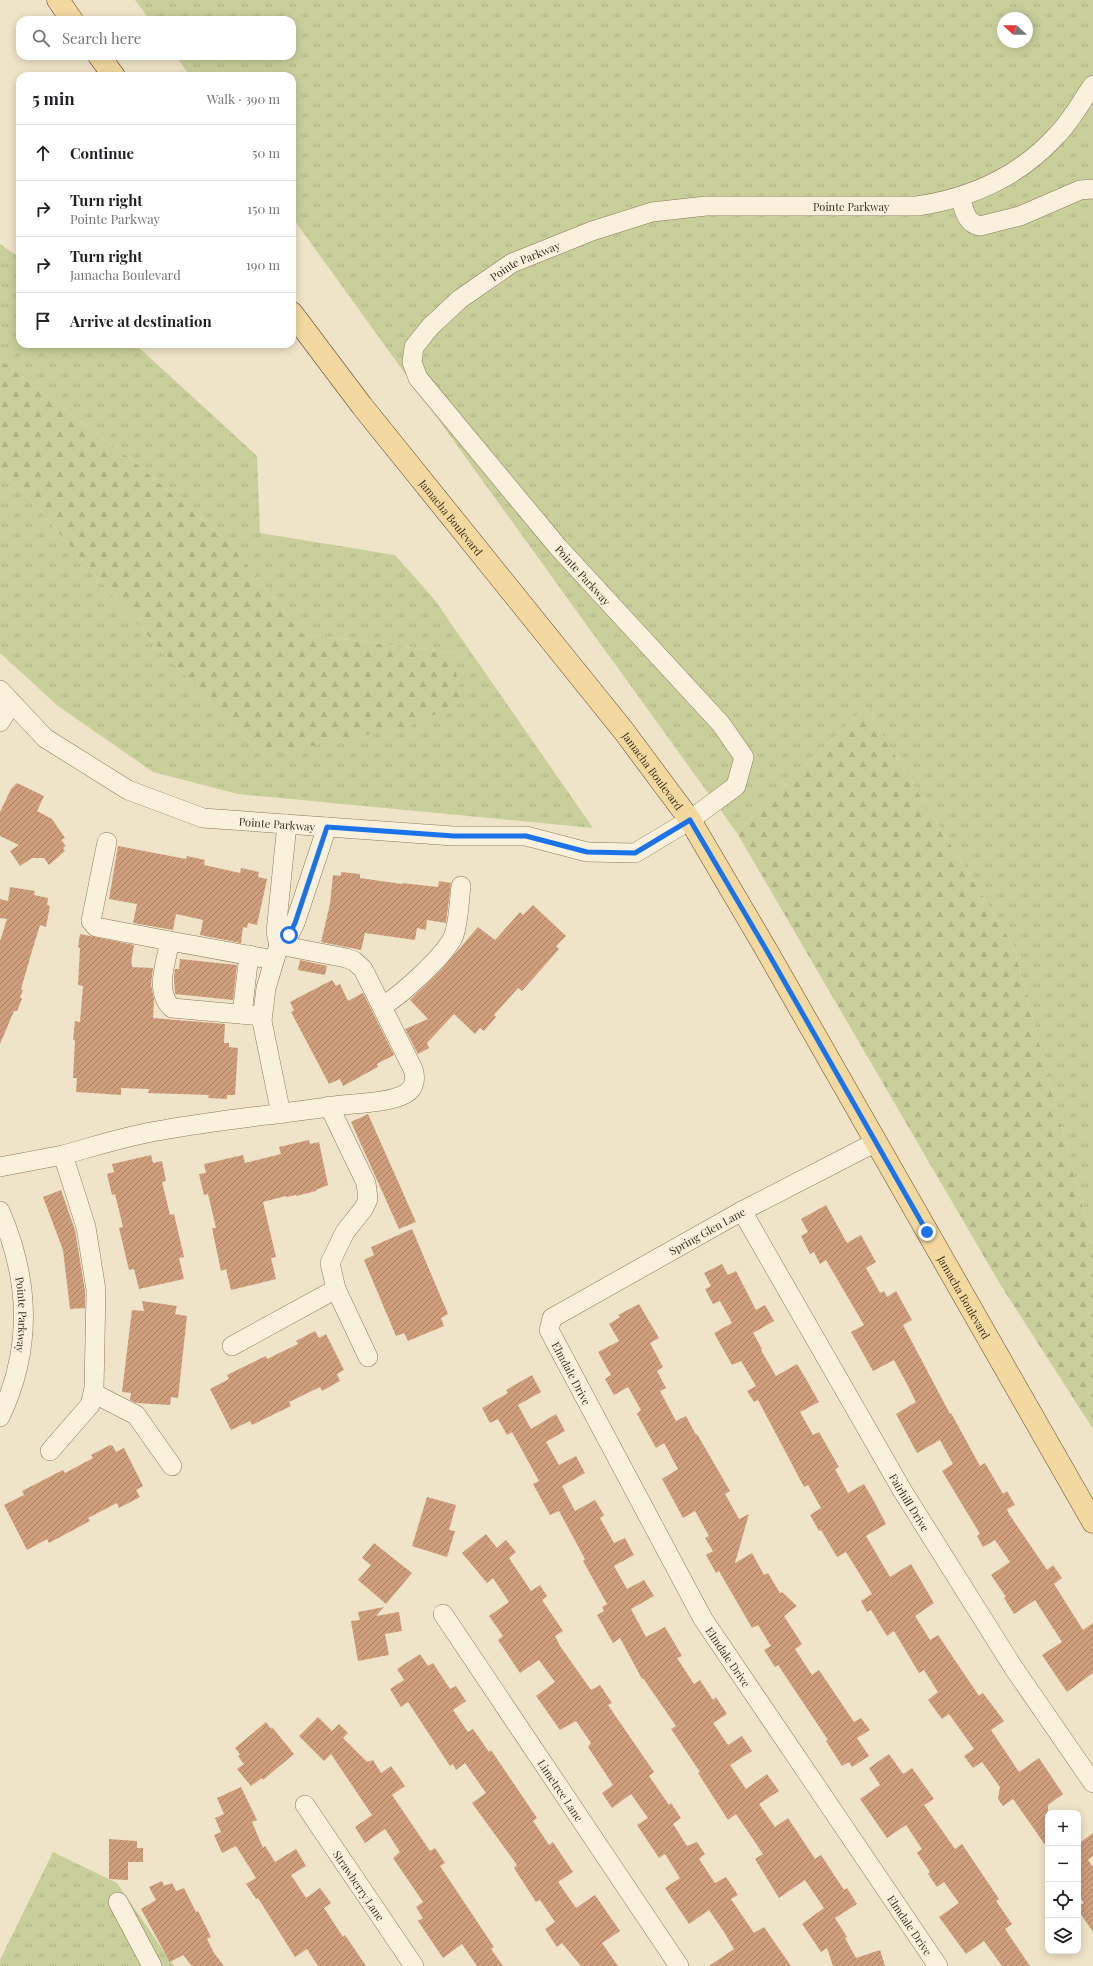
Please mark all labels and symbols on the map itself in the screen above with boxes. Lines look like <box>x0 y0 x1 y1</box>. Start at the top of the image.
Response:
north arrow <box>997 12 1033 48</box>
street label: Pointe Parkway <box>813 199 890 214</box>
street label: Pointe Parkway <box>487 237 562 284</box>
street label: Jamacha Boulevard <box>416 475 487 559</box>
street label: Pointe Parkway <box>552 542 614 609</box>
street label: Jamacha Boulevard <box>619 728 688 813</box>
street label: Pointe Parkway <box>238 813 316 834</box>
route start <box>280 926 298 944</box>
street label: Spring Glen Lane <box>666 1204 748 1258</box>
route end <box>918 1223 936 1241</box>
street label: Jamacha Boulevard <box>934 1252 995 1342</box>
street label: Pointe Parkway <box>13 1276 31 1354</box>
street label: Elmdale Drive <box>549 1339 595 1408</box>
street label: Fairhill Drive <box>886 1470 934 1534</box>
street label: Elmdale Drive <box>703 1623 754 1690</box>
street label: Limetree Lane <box>535 1756 587 1824</box>
street label: Strawberry Lane <box>330 1847 389 1924</box>
street label: Elmdale Drive <box>884 1892 936 1958</box>

